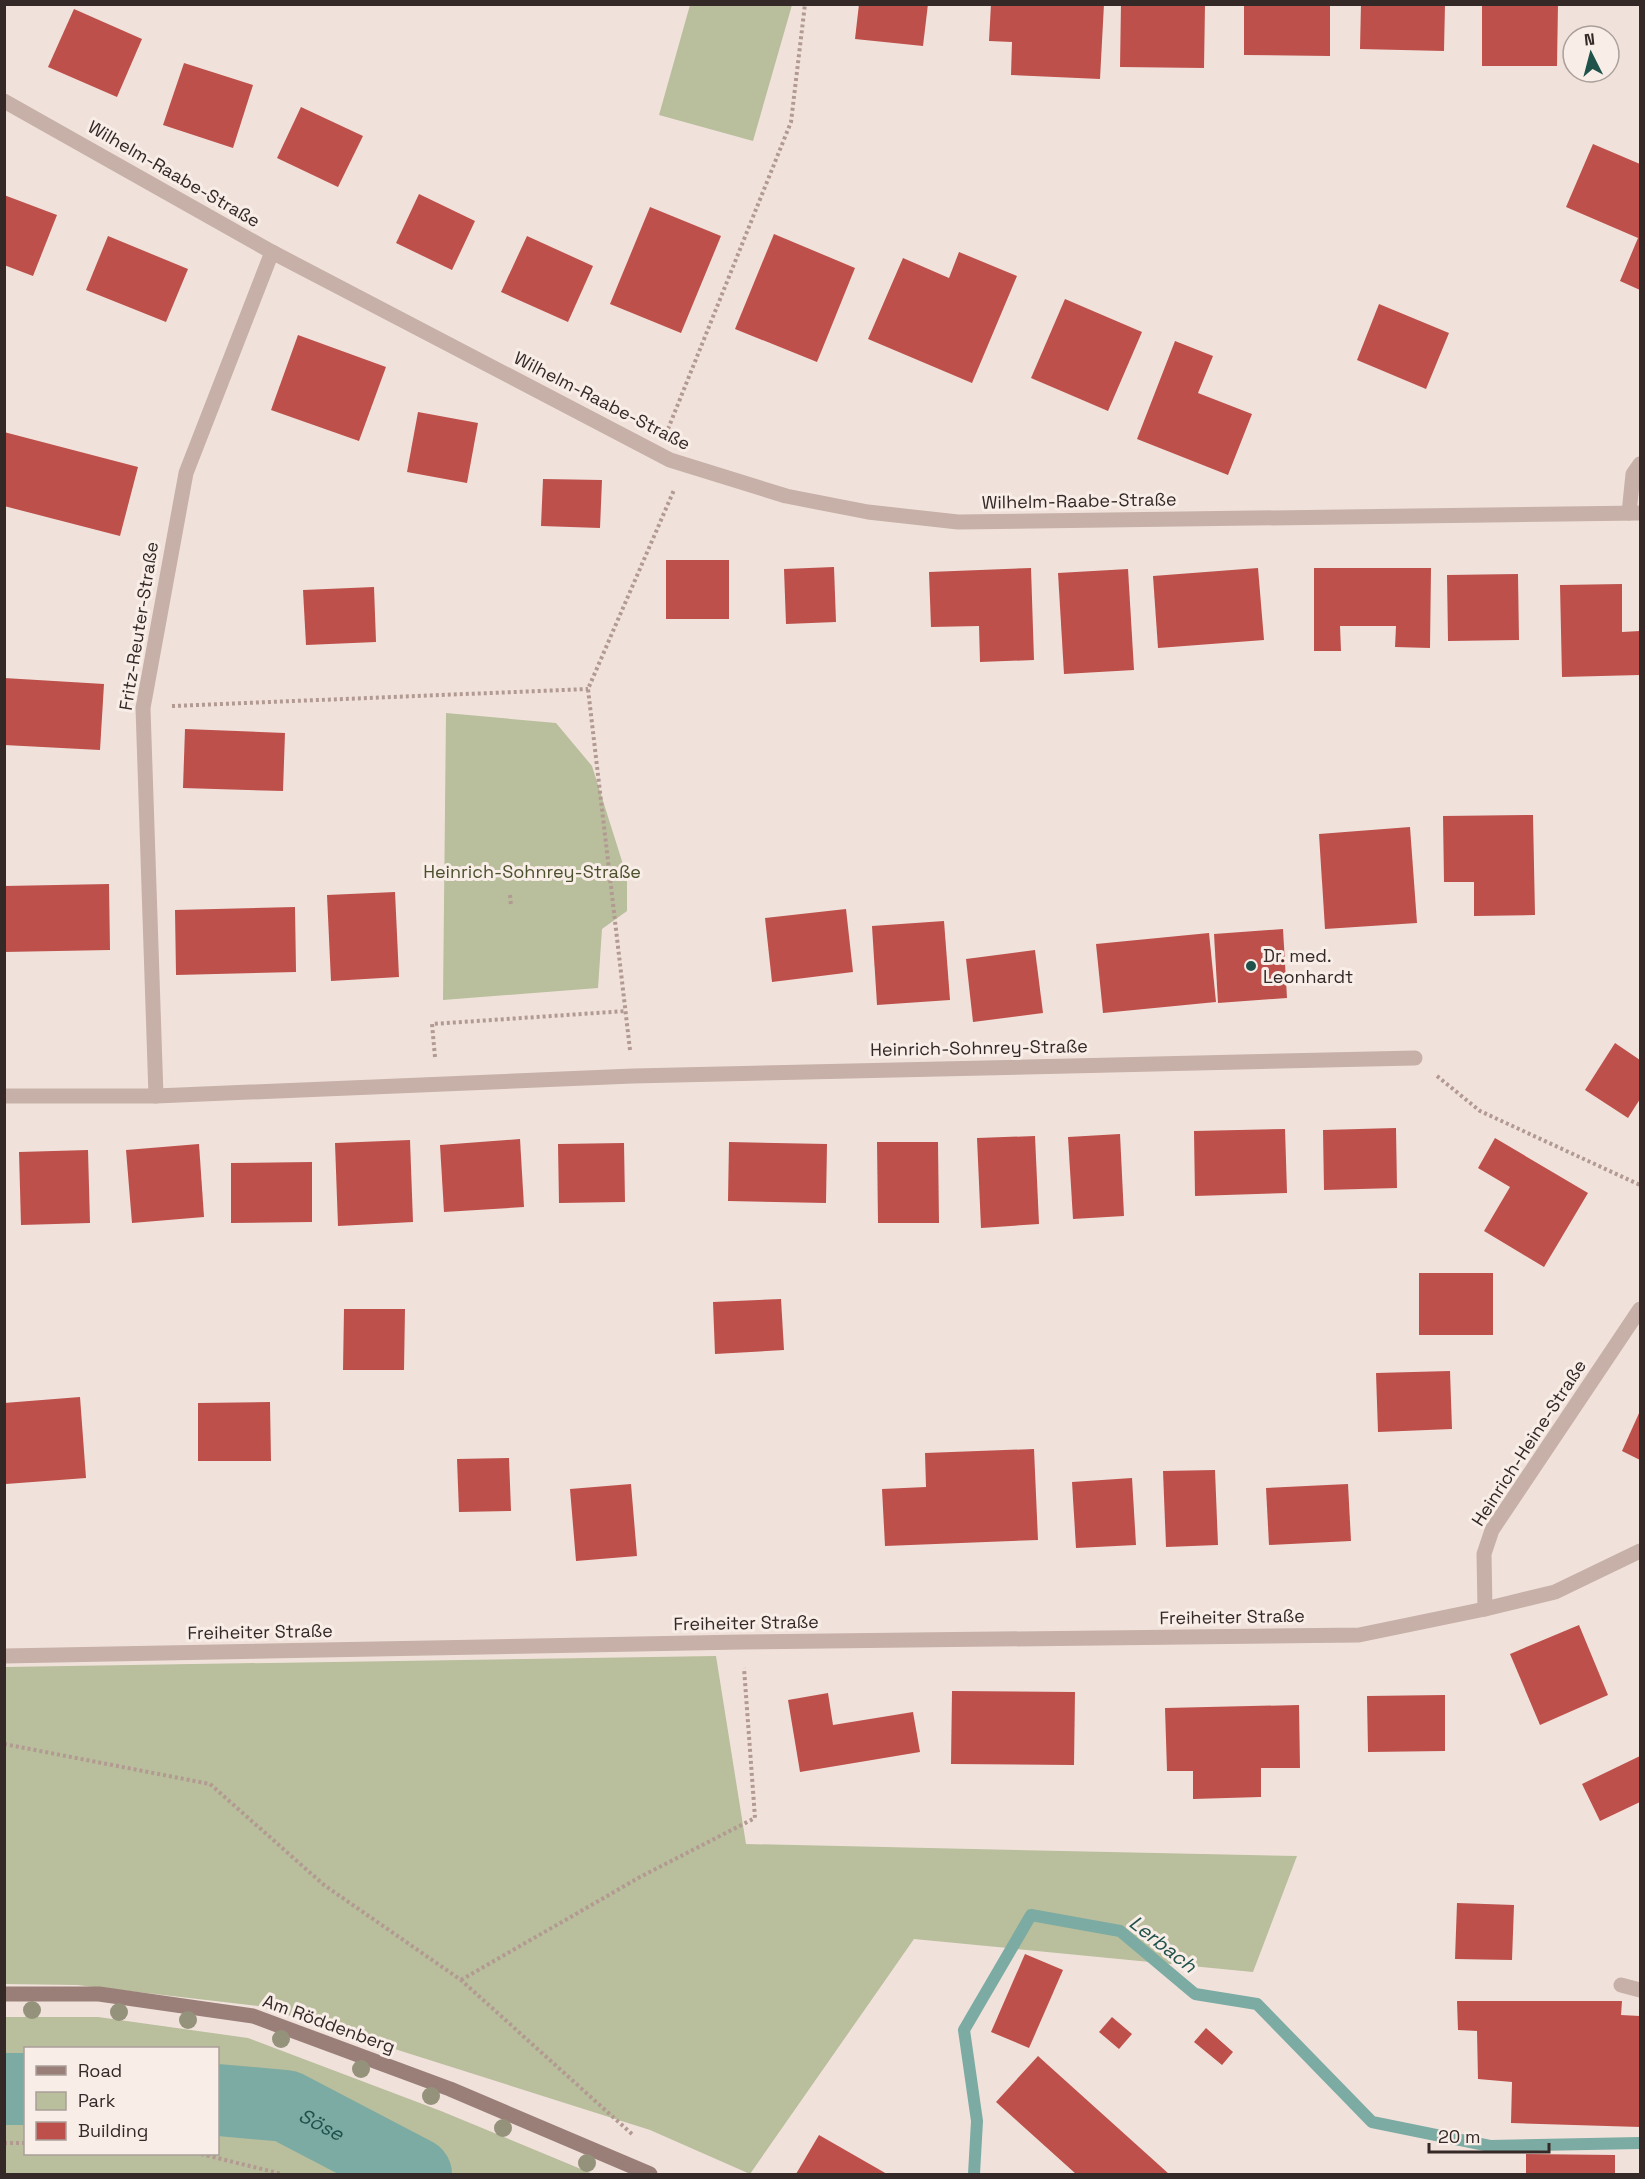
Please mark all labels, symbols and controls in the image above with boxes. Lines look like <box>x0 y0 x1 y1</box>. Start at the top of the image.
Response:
north arrow <box>1561 24 1621 84</box>
text: N <box>1583 29 1596 51</box>
street label: Wilhelm-Raabe-Straße <box>84 115 264 232</box>
street label: Wilhelm-Raabe-Straße <box>510 346 694 455</box>
street label: Wilhelm-Raabe-Straße <box>981 487 1177 514</box>
street label: Fritz-Reuter-Straße <box>114 540 163 712</box>
park label: Heinrich-Sohnrey-Straße <box>423 860 641 883</box>
place label: Dr. med. Leonhardt <box>1263 944 1353 988</box>
marker: Dr. med. Leonhardt <box>1244 959 1258 973</box>
street label: Heinrich-Sohnrey-Straße <box>870 1034 1088 1061</box>
street label: Heinrich-Heine-Straße <box>1466 1355 1591 1530</box>
street label: Freiheiter Straße <box>1159 1604 1305 1629</box>
street label: Freiheiter Straße <box>673 1610 819 1635</box>
street label: Freiheiter Straße <box>187 1619 333 1644</box>
water label: Lerbach <box>1124 1910 1203 1979</box>
street label: Am Röddenberg <box>260 1989 398 2058</box>
legend <box>24 2047 219 2155</box>
text: Road <box>78 2059 122 2082</box>
text: Park <box>78 2089 116 2112</box>
water label: Söse <box>294 2102 349 2147</box>
scale bar <box>1429 2116 1549 2154</box>
text: Building <box>78 2119 148 2142</box>
text: 20 m <box>1438 2125 1481 2148</box>

